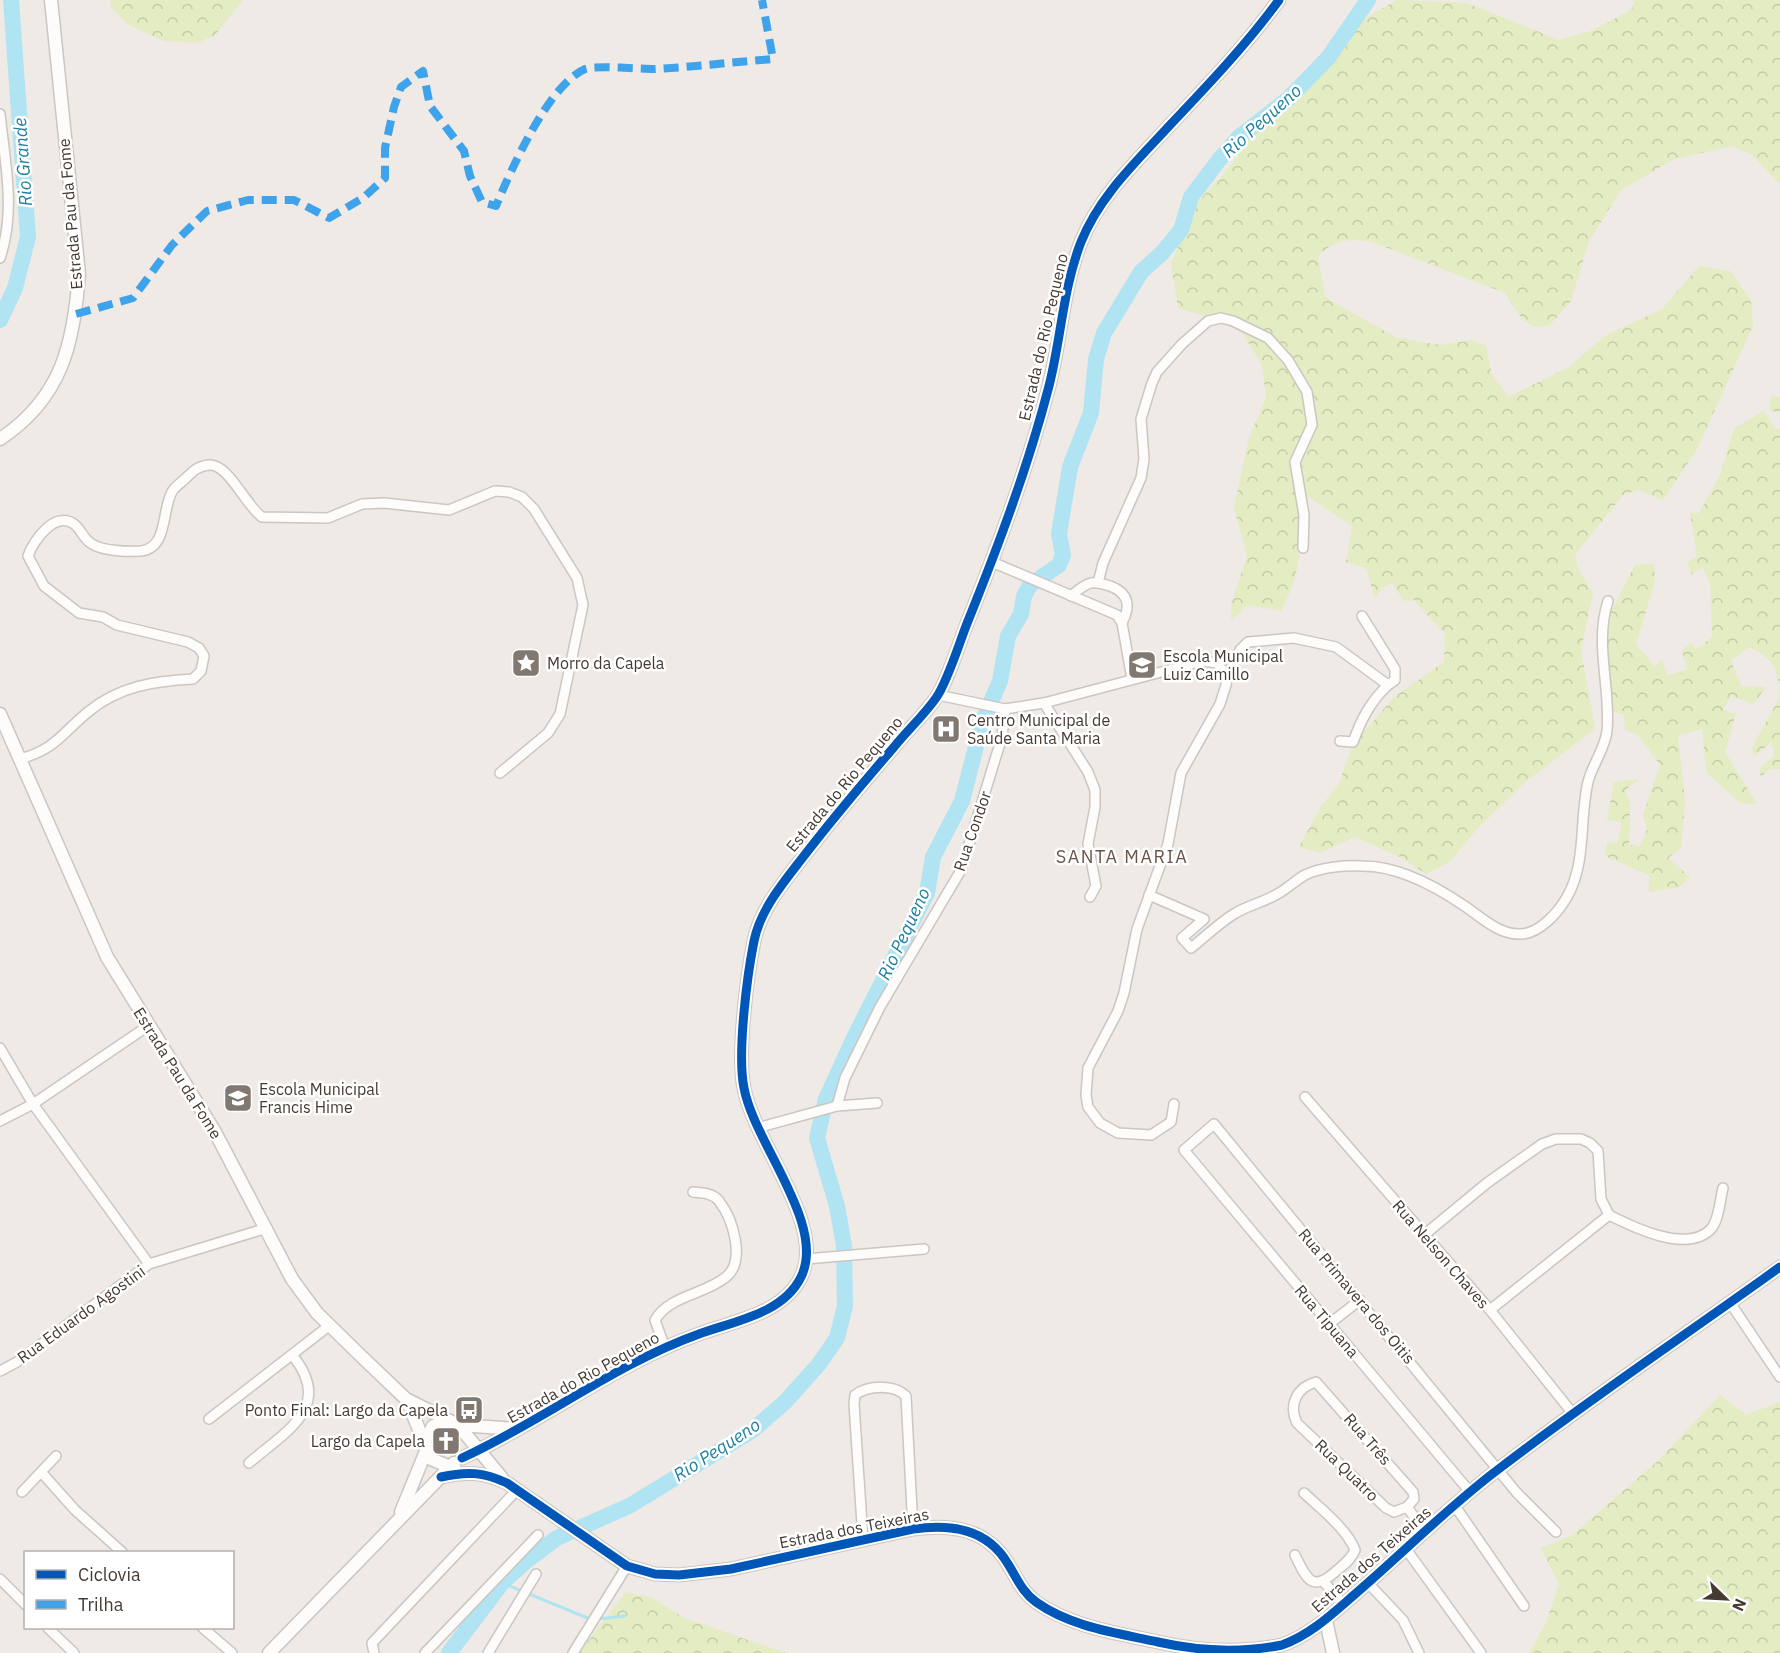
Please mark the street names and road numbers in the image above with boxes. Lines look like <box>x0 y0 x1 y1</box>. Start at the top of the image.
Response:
street label: Estrada Pau da Fome <box>53 138 87 290</box>
street label: Estrada do Rio Pequeno <box>1014 251 1072 423</box>
street label: Estrada do Rio Pequeno <box>781 712 907 856</box>
street label: Rua Condor <box>949 788 995 874</box>
street label: Estrada Pau da Fome <box>129 1004 227 1143</box>
street label: Rua Nelson Chaves <box>1388 1196 1494 1312</box>
street label: Rua Primavera dos Oitis <box>1294 1224 1420 1368</box>
street label: Rua Eduardo Agostini <box>13 1261 149 1367</box>
street label: Rua Tipuana <box>1291 1280 1364 1362</box>
street label: Estrada do Rio Pequeno <box>503 1327 663 1427</box>
street label: Rua Três <box>1340 1409 1396 1469</box>
street label: Rua Quatro <box>1311 1435 1383 1505</box>
street label: Estrada dos Teixeiras <box>1307 1502 1435 1616</box>
street label: Estrada dos Teixeiras <box>777 1504 931 1552</box>

